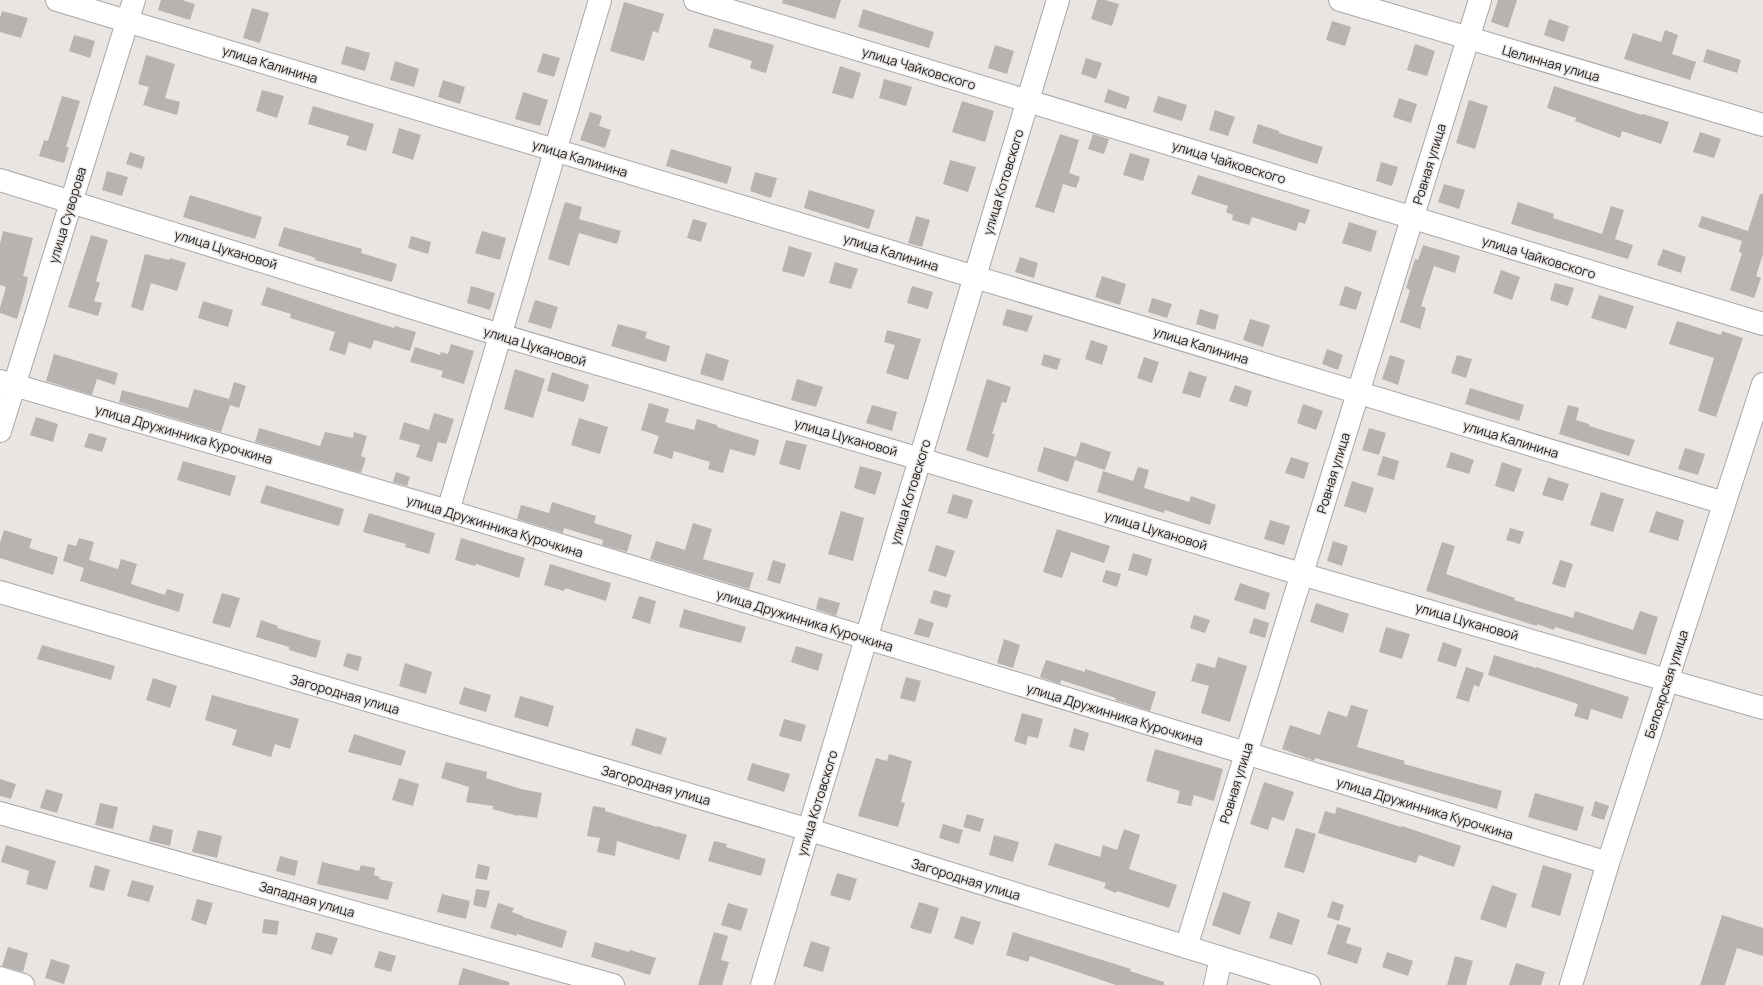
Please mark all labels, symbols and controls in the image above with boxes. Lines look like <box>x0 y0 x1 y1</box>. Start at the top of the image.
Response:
street label: Целинная улица <box>1500 40 1602 86</box>
street label: улица Калинина <box>220 41 320 87</box>
street label: улица Чайковского <box>860 42 978 94</box>
street label: Ровная улица <box>1408 121 1450 207</box>
street label: улица Котовского <box>978 127 1028 237</box>
street label: улица Калинина <box>530 135 630 181</box>
street label: улица Чайковского <box>1170 136 1288 188</box>
street label: улица Суворова <box>44 165 90 265</box>
street label: улица Цукановой <box>172 225 280 273</box>
street label: улица Калинина <box>841 229 941 275</box>
street label: улица Чайковского <box>1480 231 1598 283</box>
street label: улица Цукановой <box>481 322 589 370</box>
street label: улица Калинина <box>1151 322 1251 368</box>
street label: улица Дружинника Курочкина <box>93 400 275 468</box>
street label: улица Цукановой <box>792 414 900 460</box>
street label: улица Калинина <box>1461 416 1561 462</box>
street label: Ровная улица <box>1312 430 1354 516</box>
street label: улица Котовского <box>885 437 935 547</box>
street label: улица Дружинника Курочкина <box>404 491 586 561</box>
street label: улица Цукановой <box>1102 506 1210 554</box>
street label: улица Дружинника Курочкина <box>714 585 896 655</box>
street label: улица Цукановой <box>1413 598 1521 644</box>
street label: Белоярская улица <box>1640 628 1692 740</box>
street label: Загородная улица <box>288 670 402 718</box>
street label: улица Дружинника Курочкина <box>1024 679 1206 749</box>
street label: Ровная улица <box>1215 740 1257 826</box>
street label: улица Котовского <box>792 748 842 858</box>
street label: Загородная улица <box>599 761 713 809</box>
street label: улица Дружинника Курочкина <box>1334 773 1516 843</box>
street label: Загородная улица <box>909 854 1023 904</box>
street label: Западная улица <box>257 877 357 921</box>

